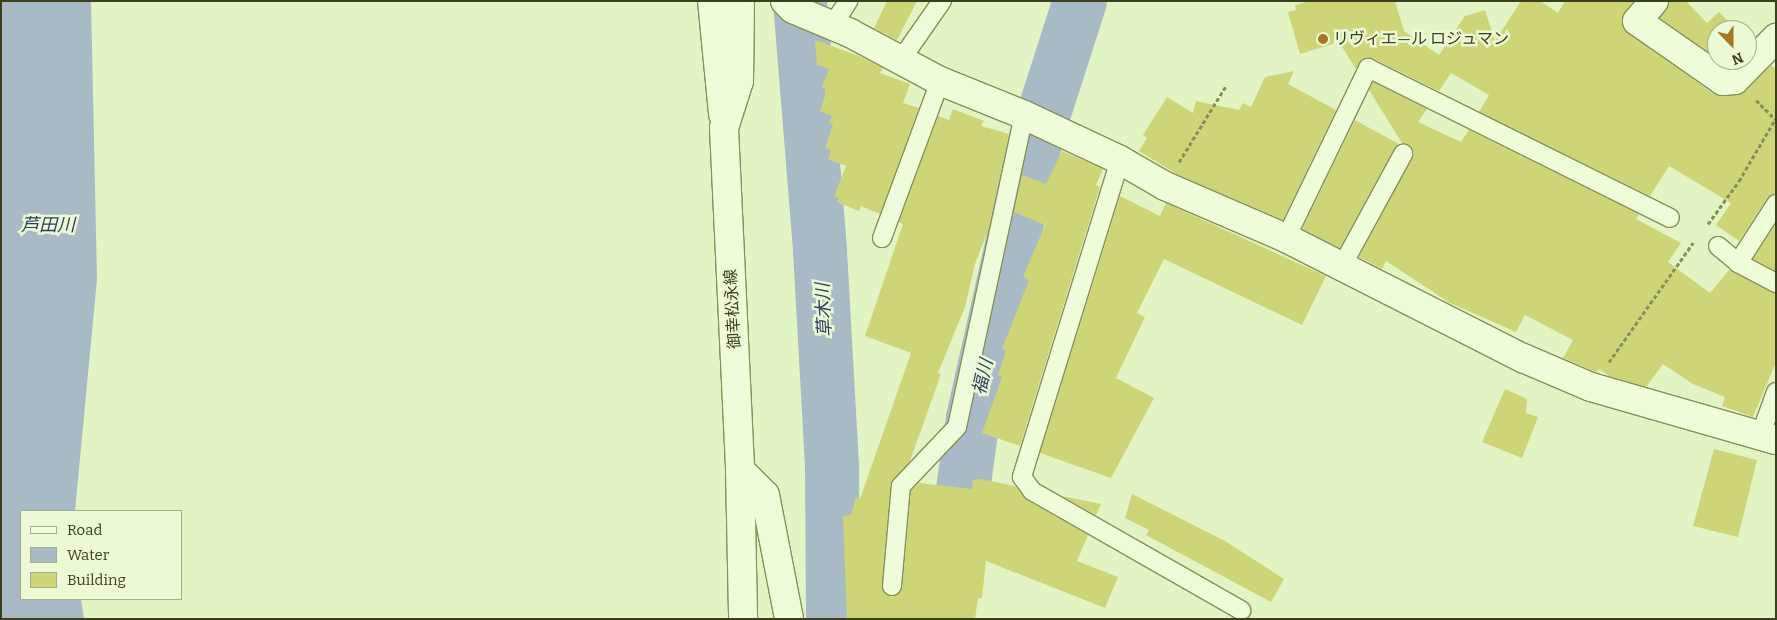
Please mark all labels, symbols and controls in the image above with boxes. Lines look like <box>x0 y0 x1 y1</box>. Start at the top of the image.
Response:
north arrow <box>1707 20 1757 70</box>
place label: リヴィエ―ル ロジュマン <box>1333 29 1510 49</box>
marker: リヴィエ―ル ロジュマン <box>1317 33 1329 45</box>
text: N <box>1729 49 1746 68</box>
water label: 芦田川 <box>21 214 75 236</box>
street label: 御幸松永線 <box>721 269 745 349</box>
water label: 草木川 <box>812 282 836 338</box>
water label: 福川 <box>968 357 998 397</box>
legend <box>20 510 182 600</box>
text: Road <box>67 521 102 539</box>
text: Water <box>67 546 109 564</box>
text: Building <box>67 571 126 589</box>

